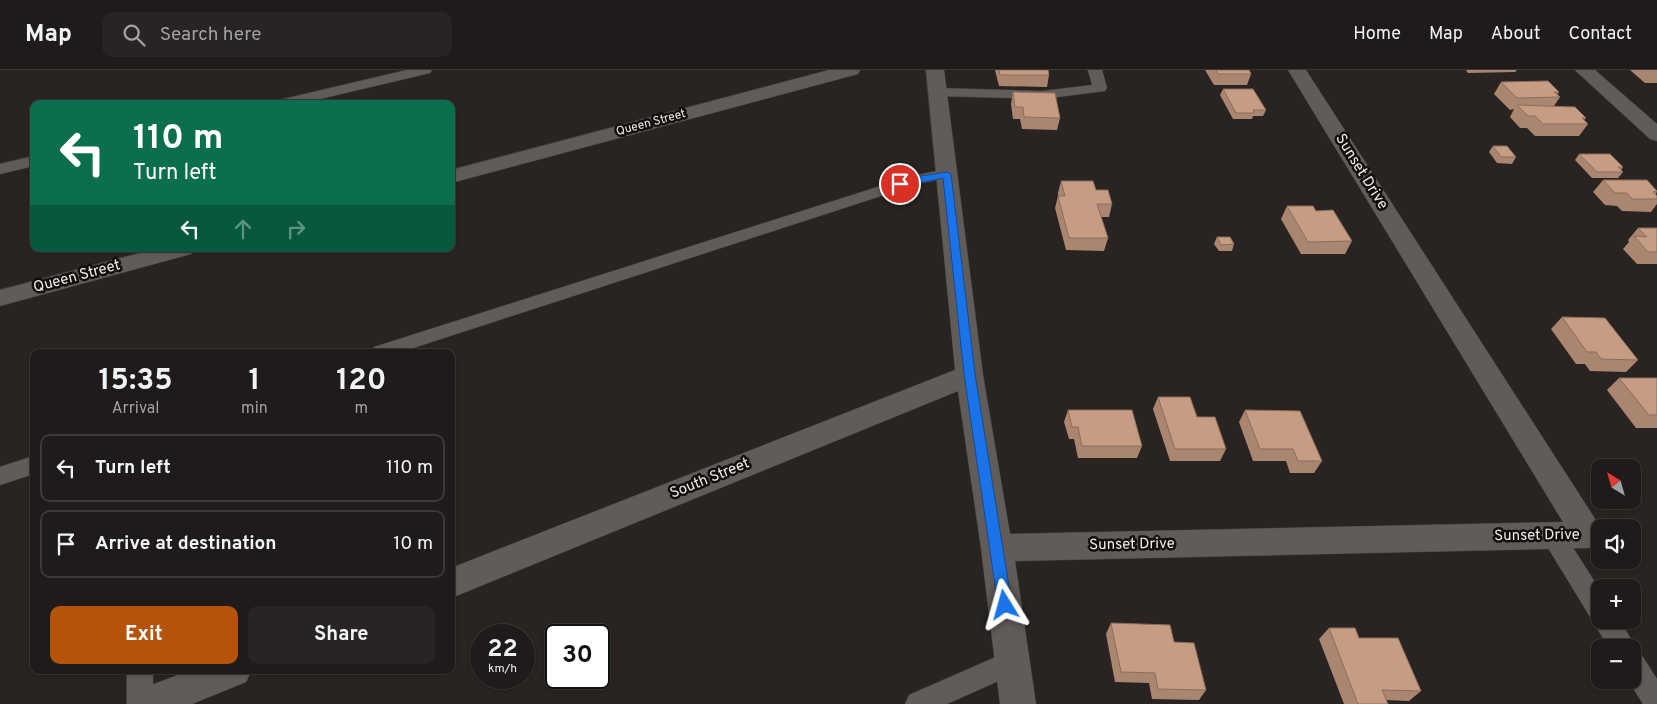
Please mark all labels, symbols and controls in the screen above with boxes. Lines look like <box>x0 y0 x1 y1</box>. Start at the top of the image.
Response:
search box <box>102 12 452 57</box>
text: Map <box>25 20 72 50</box>
icon: search <box>120 21 148 49</box>
text: Search here <box>160 23 261 47</box>
text: Home <box>1353 23 1401 46</box>
text: Map <box>1429 23 1463 46</box>
text: About <box>1491 23 1540 46</box>
text: Contact <box>1568 23 1632 46</box>
street label: Queen Street <box>614 106 688 140</box>
text: 110 m <box>133 117 223 161</box>
icon: left <box>50 120 115 185</box>
street label: Sunset Drive <box>1330 131 1392 213</box>
text: Turn left <box>133 160 216 187</box>
pin <box>879 163 921 205</box>
icon: arrive <box>886 170 914 198</box>
icon: left <box>176 215 204 243</box>
icon: ahead <box>229 215 257 243</box>
icon: right <box>282 215 310 243</box>
street label: Queen Street <box>31 256 123 298</box>
text: 15:35 <box>99 363 173 400</box>
text: 1 <box>248 363 260 400</box>
text: 120 <box>336 363 386 400</box>
text: Arrival <box>112 399 159 419</box>
text: min <box>241 399 268 419</box>
text: m <box>355 399 368 419</box>
icon: left <box>52 454 80 482</box>
street label: South Street <box>667 454 753 504</box>
text: Turn left <box>95 456 171 480</box>
text: 110 m <box>386 456 433 480</box>
north arrow <box>1591 459 1641 509</box>
map controls <box>1591 459 1641 689</box>
button: sound <box>1591 519 1641 569</box>
street label: Sunset Drive <box>1494 526 1580 546</box>
icon: arrive <box>52 530 80 558</box>
text: Arrive at destination <box>95 532 276 556</box>
text: 10 m <box>393 532 433 556</box>
street label: Sunset Drive <box>1089 535 1175 555</box>
position arrow <box>978 578 1030 630</box>
button: + <box>1591 579 1641 629</box>
button: Exit <box>50 606 238 664</box>
button: Share <box>248 606 435 664</box>
speed limit sign: 30 <box>545 624 610 689</box>
text: 22 <box>487 634 518 666</box>
button: − <box>1591 639 1641 689</box>
text: km/h <box>488 661 517 677</box>

